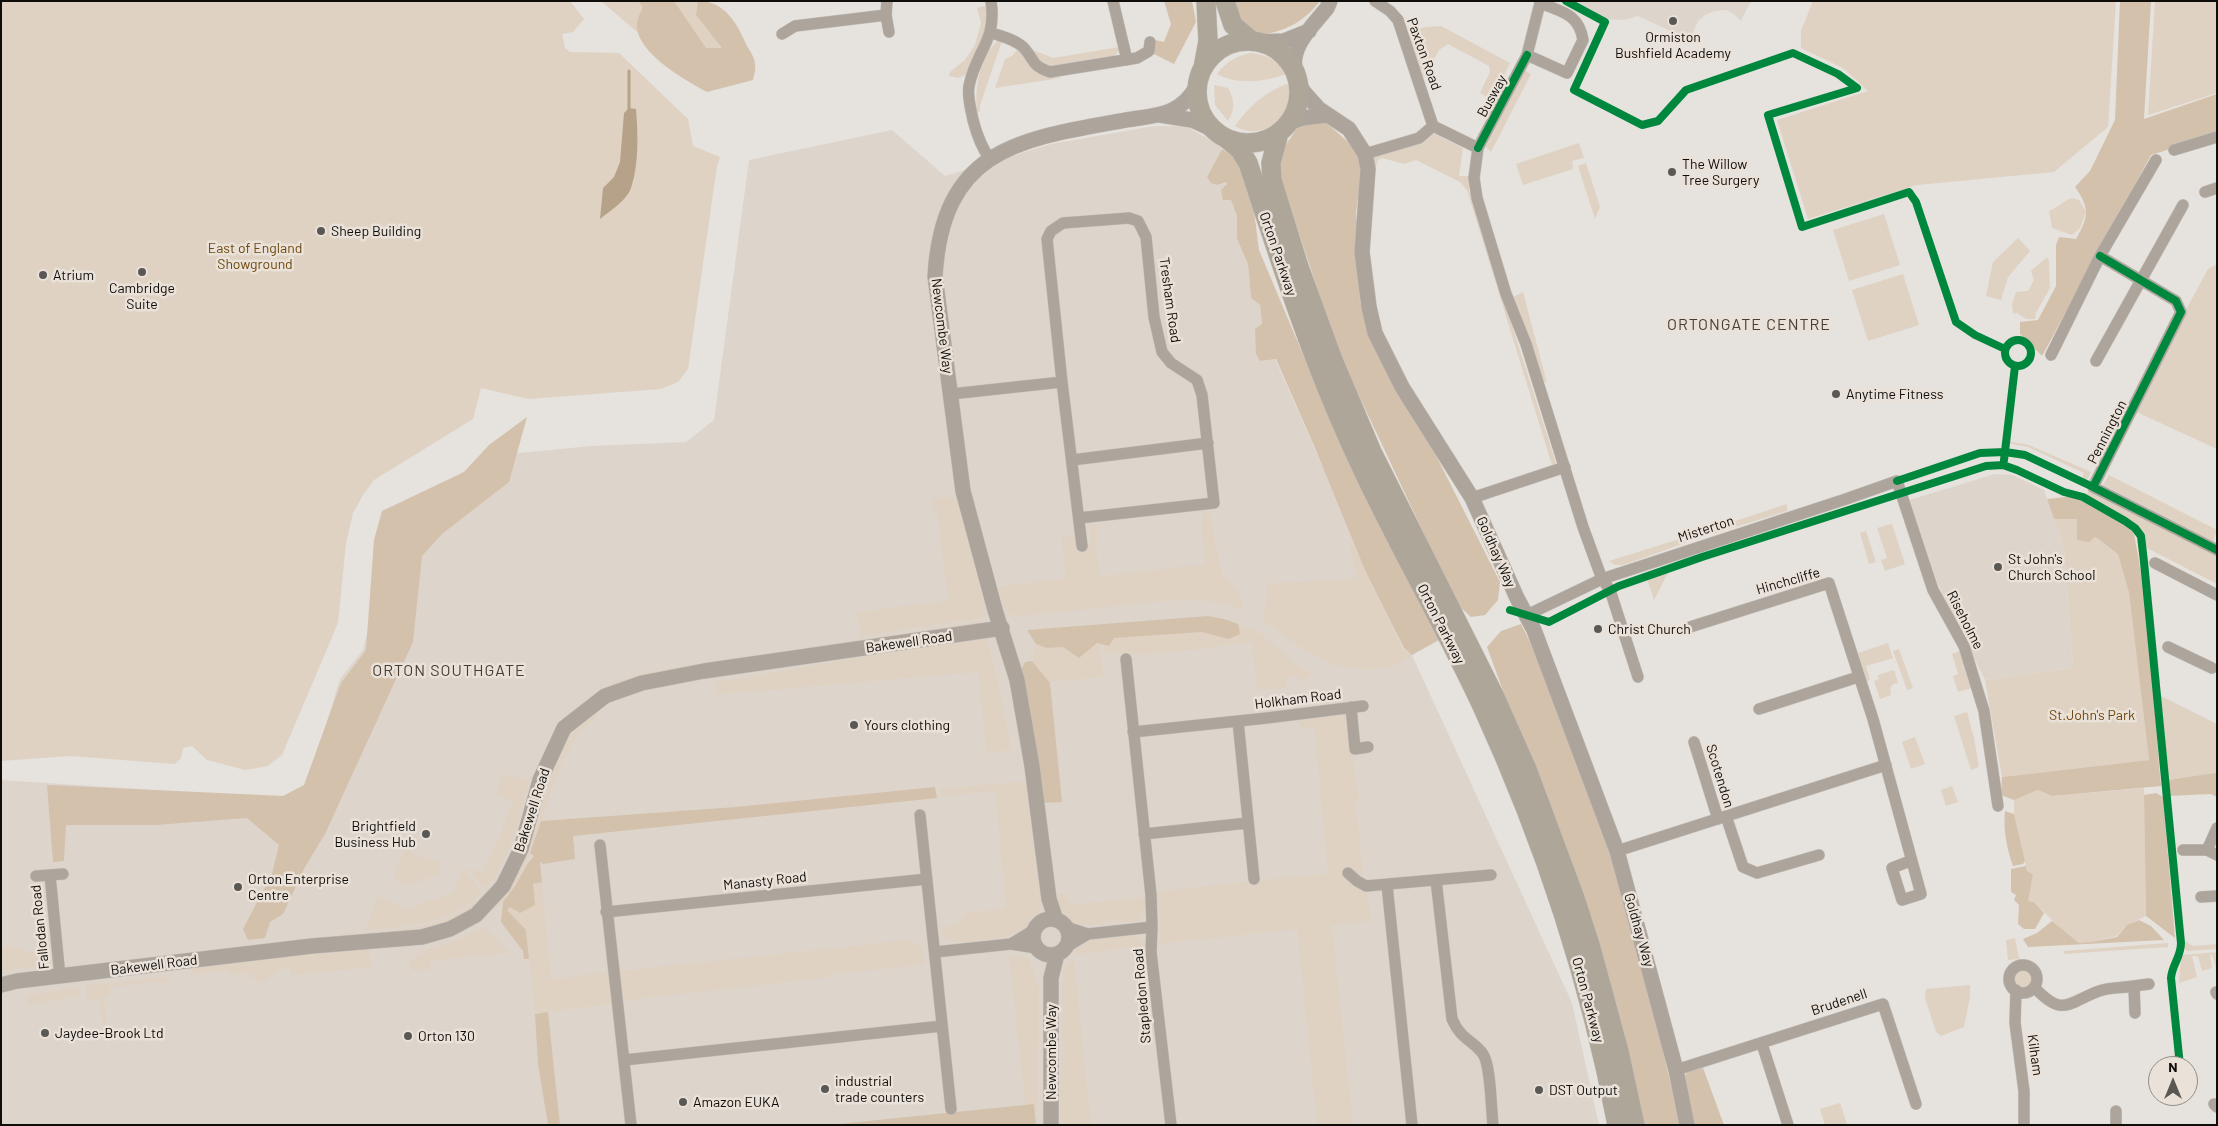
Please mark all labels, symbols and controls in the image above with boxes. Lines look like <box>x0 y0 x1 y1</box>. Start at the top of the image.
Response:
street label: Paxton Road <box>1403 15 1445 93</box>
marker: Ormiston Bushfield Academy <box>1667 15 1679 27</box>
place label: Ormiston Bushfield Academy <box>1615 29 1731 62</box>
street label: Busway <box>1474 72 1510 120</box>
place label: The Willow Tree Surgery <box>1682 156 1759 188</box>
marker: The Willow Tree Surgery <box>1666 166 1678 178</box>
street label: Orton Parkway <box>1256 210 1300 298</box>
place label: Sheep Building <box>331 223 421 239</box>
marker: Sheep Building <box>315 225 327 237</box>
park label: East of England Showground <box>208 240 302 272</box>
street label: Tresham Road <box>1156 256 1184 344</box>
marker: Cambridge Suite <box>136 266 148 278</box>
place label: Atrium <box>53 267 94 283</box>
marker: Atrium <box>37 269 49 281</box>
street label: Newcombe Way <box>928 277 956 375</box>
place label: Cambridge Suite <box>109 280 175 312</box>
district label: ORTONGATE CENTRE <box>1665 315 1833 335</box>
place label: Anytime Fitness <box>1846 386 1943 402</box>
marker: Anytime Fitness <box>1830 388 1842 400</box>
street label: Pennington <box>2084 397 2130 467</box>
street label: Misterton <box>1676 512 1736 546</box>
street label: Goldhay Way <box>1473 514 1519 590</box>
place label: St John's Church School <box>2008 551 2096 584</box>
marker: St John's Church School <box>1992 561 2004 573</box>
street label: Hinchcliffe <box>1754 564 1822 598</box>
street label: Orton Parkway <box>1414 581 1468 667</box>
street label: Riseholme <box>1943 588 1987 652</box>
place label: Christ Church <box>1608 621 1691 637</box>
marker: Christ Church <box>1592 623 1604 635</box>
street label: Bakewell Road <box>865 628 953 656</box>
district label: ORTON SOUTHGATE <box>370 661 528 681</box>
street label: Holkham Road <box>1254 685 1342 713</box>
park label: St.John's Park <box>2049 707 2135 723</box>
place label: Yours clothing <box>864 717 950 733</box>
marker: Yours clothing <box>848 719 860 731</box>
street label: Scotendon <box>1702 742 1738 810</box>
street label: Bakewell Road <box>511 766 553 854</box>
place label: Brightfield Business Hub <box>334 818 416 850</box>
marker: Brightfield Business Hub <box>420 828 432 840</box>
street label: Manasty Road <box>722 868 808 894</box>
place label: Orton Enterprise Centre <box>248 871 349 904</box>
marker: Orton Enterprise Centre <box>232 881 244 893</box>
street label: Fallodan Road <box>27 884 53 970</box>
street label: Goldhay Way <box>1620 891 1658 969</box>
street label: Stapledon Road <box>1129 948 1155 1044</box>
street label: Bakewell Road <box>110 951 198 979</box>
street label: Orton Parkway <box>1569 955 1607 1045</box>
street label: Brudenell <box>1809 985 1869 1019</box>
street label: Newcombe Way <box>1043 1004 1059 1100</box>
place label: Jaydee-Brook Ltd <box>55 1025 164 1041</box>
marker: Jaydee-Brook Ltd <box>39 1027 51 1039</box>
place label: Orton 130 <box>418 1028 475 1044</box>
marker: Orton 130 <box>402 1030 414 1042</box>
street label: Kilham <box>2024 1033 2046 1077</box>
north arrow <box>2148 1056 2198 1106</box>
text: N <box>2168 1058 2178 1075</box>
place label: industrial trade counters <box>835 1073 924 1106</box>
place label: DST Output <box>1549 1082 1618 1098</box>
marker: industrial trade counters <box>819 1083 831 1095</box>
marker: DST Output <box>1533 1084 1545 1096</box>
place label: Amazon EUKA <box>693 1094 779 1110</box>
marker: Amazon EUKA <box>677 1096 689 1108</box>

